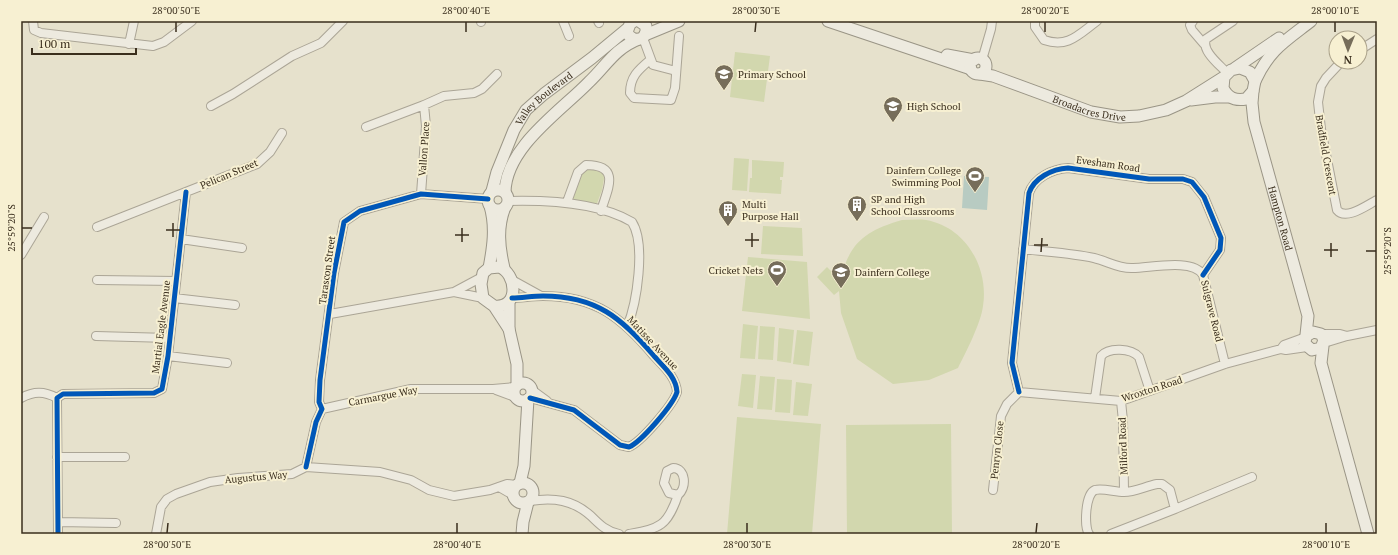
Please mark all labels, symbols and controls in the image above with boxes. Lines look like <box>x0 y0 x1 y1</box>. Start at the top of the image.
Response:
text: 28°00'50"E <box>152 4 200 17</box>
text: 28°00'40"E <box>442 4 490 17</box>
text: 28°00'30"E <box>732 4 780 17</box>
text: 28°00'20"E <box>1021 4 1069 17</box>
text: 28°00'10"E <box>1311 4 1359 17</box>
scale bar <box>32 30 136 56</box>
north arrow <box>1328 30 1368 70</box>
text: 100 m <box>38 36 71 51</box>
text: N <box>1343 53 1352 67</box>
school or university icon: Primary School <box>713 63 735 91</box>
street label: Valley Boulevard <box>512 68 575 127</box>
place label: Primary School <box>738 68 806 81</box>
street label: Broadacres Drive <box>1051 92 1126 124</box>
school or university icon: High School <box>882 95 904 123</box>
place label: High School <box>907 100 961 113</box>
street label: Bradfield Crescent <box>1313 114 1340 196</box>
street label: Vallon Place <box>416 121 432 177</box>
street label: Evesham Road <box>1075 153 1141 175</box>
street label: Pelican Street <box>198 156 260 192</box>
place label: Dainfern College Swimming Pool <box>886 164 961 189</box>
sports icon: Dainfern College Swimming Pool <box>964 165 986 193</box>
street label: Hampton Road <box>1266 184 1296 252</box>
place label: SP and High School Classrooms <box>871 193 954 218</box>
building icon: SP and High School Classrooms <box>846 194 868 222</box>
place label: Multi Purpose Hall <box>742 198 799 223</box>
building icon: Multi Purpose Hall <box>717 199 739 227</box>
text: 25°59'20"S <box>5 204 18 252</box>
text: 25°59'20"S <box>1381 227 1394 275</box>
street label: Tarascon Street <box>316 235 338 305</box>
sports icon: Cricket Nets <box>766 259 788 287</box>
school or university icon: Dainfern College <box>830 261 852 289</box>
place label: Cricket Nets <box>708 264 763 277</box>
place label: Dainfern College <box>855 266 930 279</box>
street label: Sulgrave Road <box>1198 279 1226 344</box>
street label: Martial Eagle Avenue <box>149 280 173 374</box>
street label: Matisse Avenue <box>625 313 681 373</box>
street label: Wroxton Road <box>1120 373 1184 405</box>
street label: Carmargue Way <box>347 383 420 409</box>
street label: Milford Road <box>1115 417 1131 475</box>
street label: Penryn Close <box>987 420 1007 480</box>
street label: Augustus Way <box>224 468 289 486</box>
text: 28°00'50"E <box>143 538 191 551</box>
text: 28°00'40"E <box>433 538 481 551</box>
text: 28°00'30"E <box>723 538 771 551</box>
text: 28°00'20"E <box>1012 538 1060 551</box>
text: 28°00'10"E <box>1302 538 1350 551</box>

